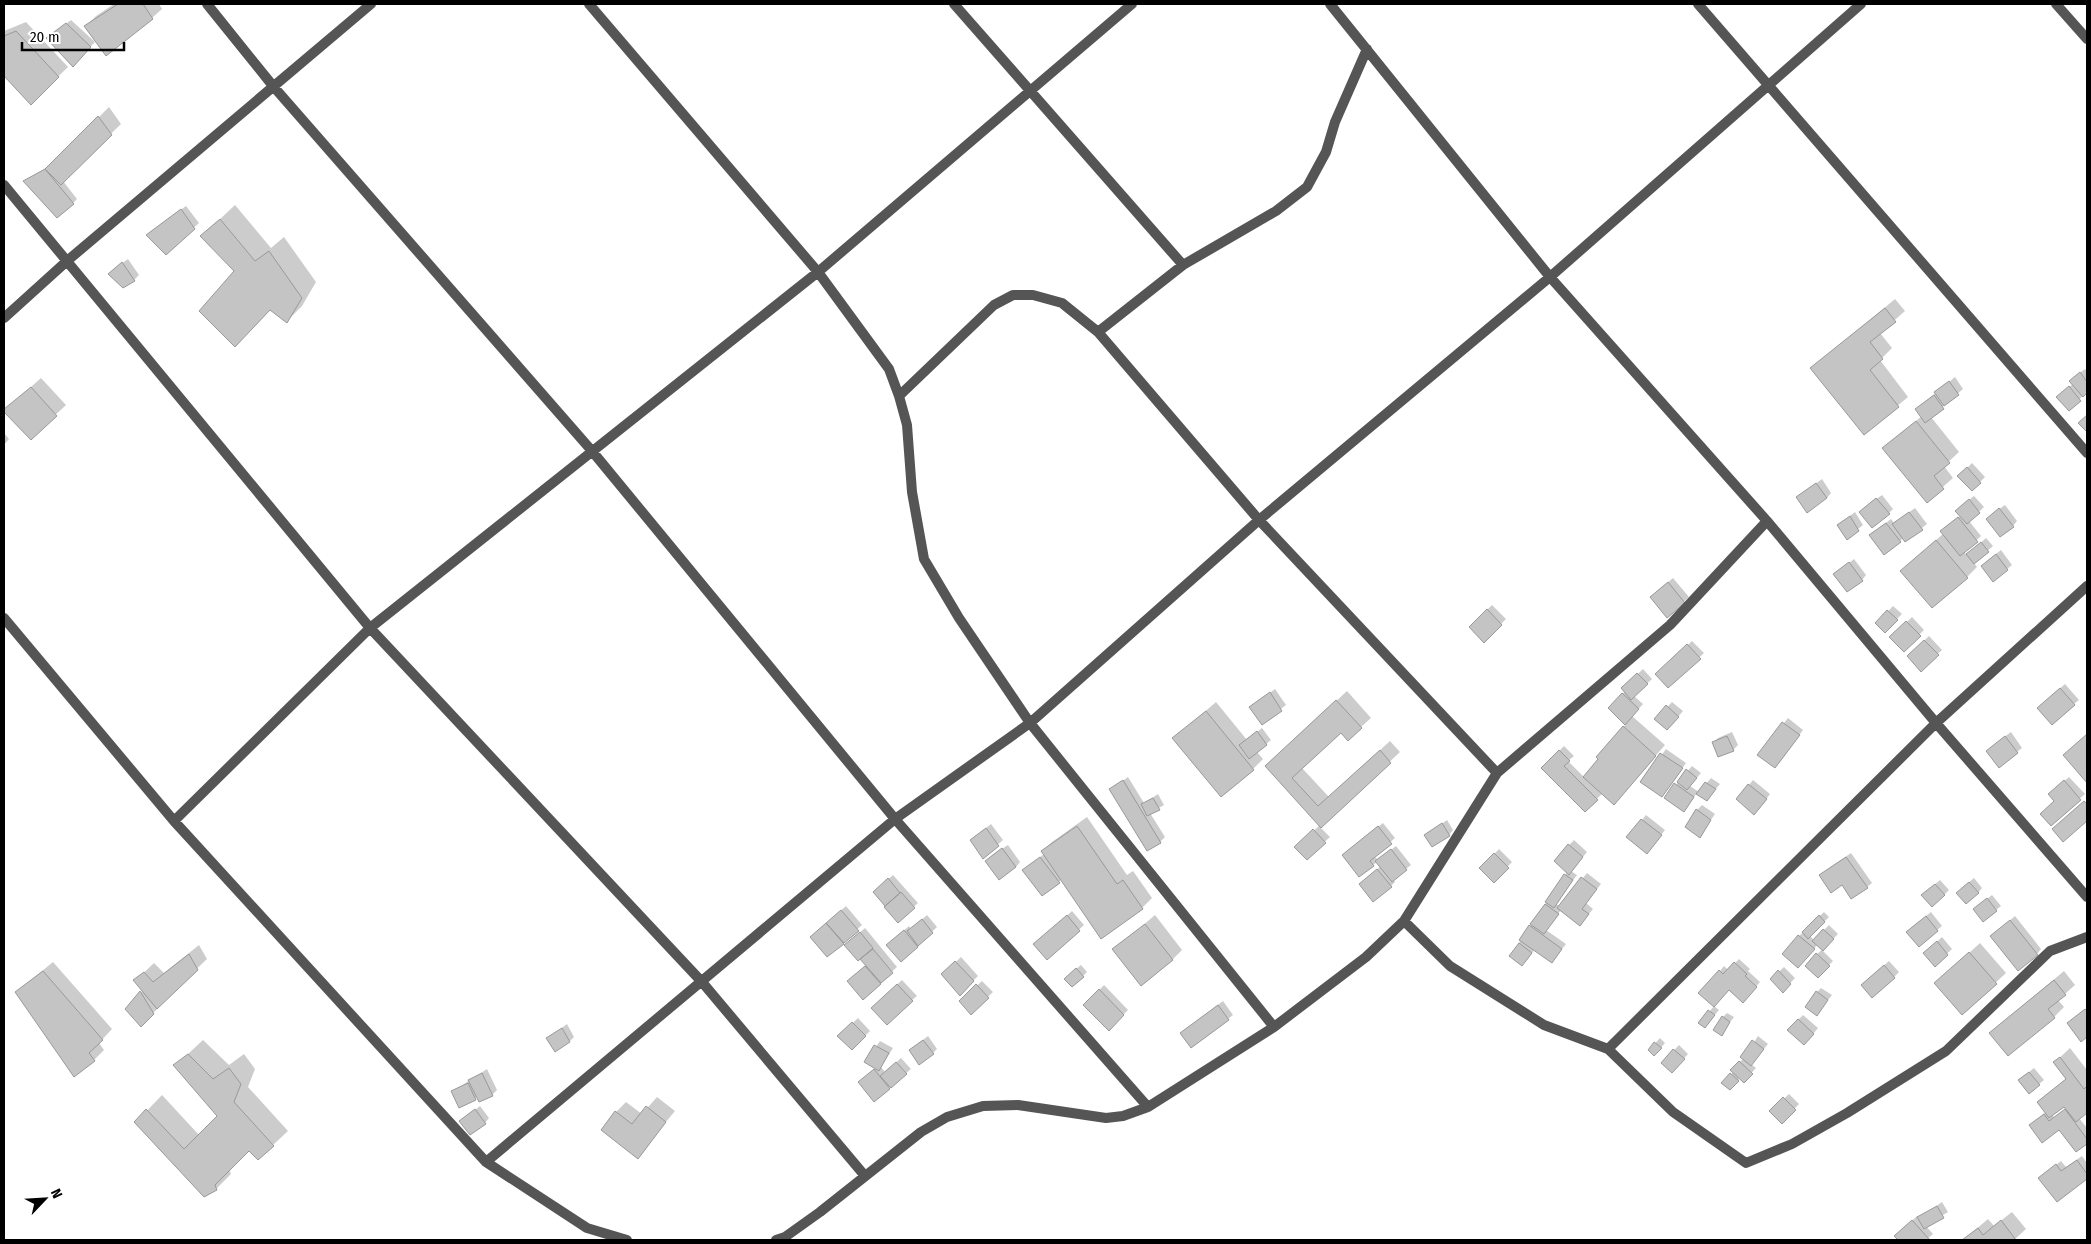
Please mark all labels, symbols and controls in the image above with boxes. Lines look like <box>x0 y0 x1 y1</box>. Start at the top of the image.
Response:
scale bar <box>22 20 125 52</box>
text: 20 m <box>30 28 60 46</box>
north arrow <box>20 1174 70 1224</box>
text: N <box>47 1186 66 1201</box>

